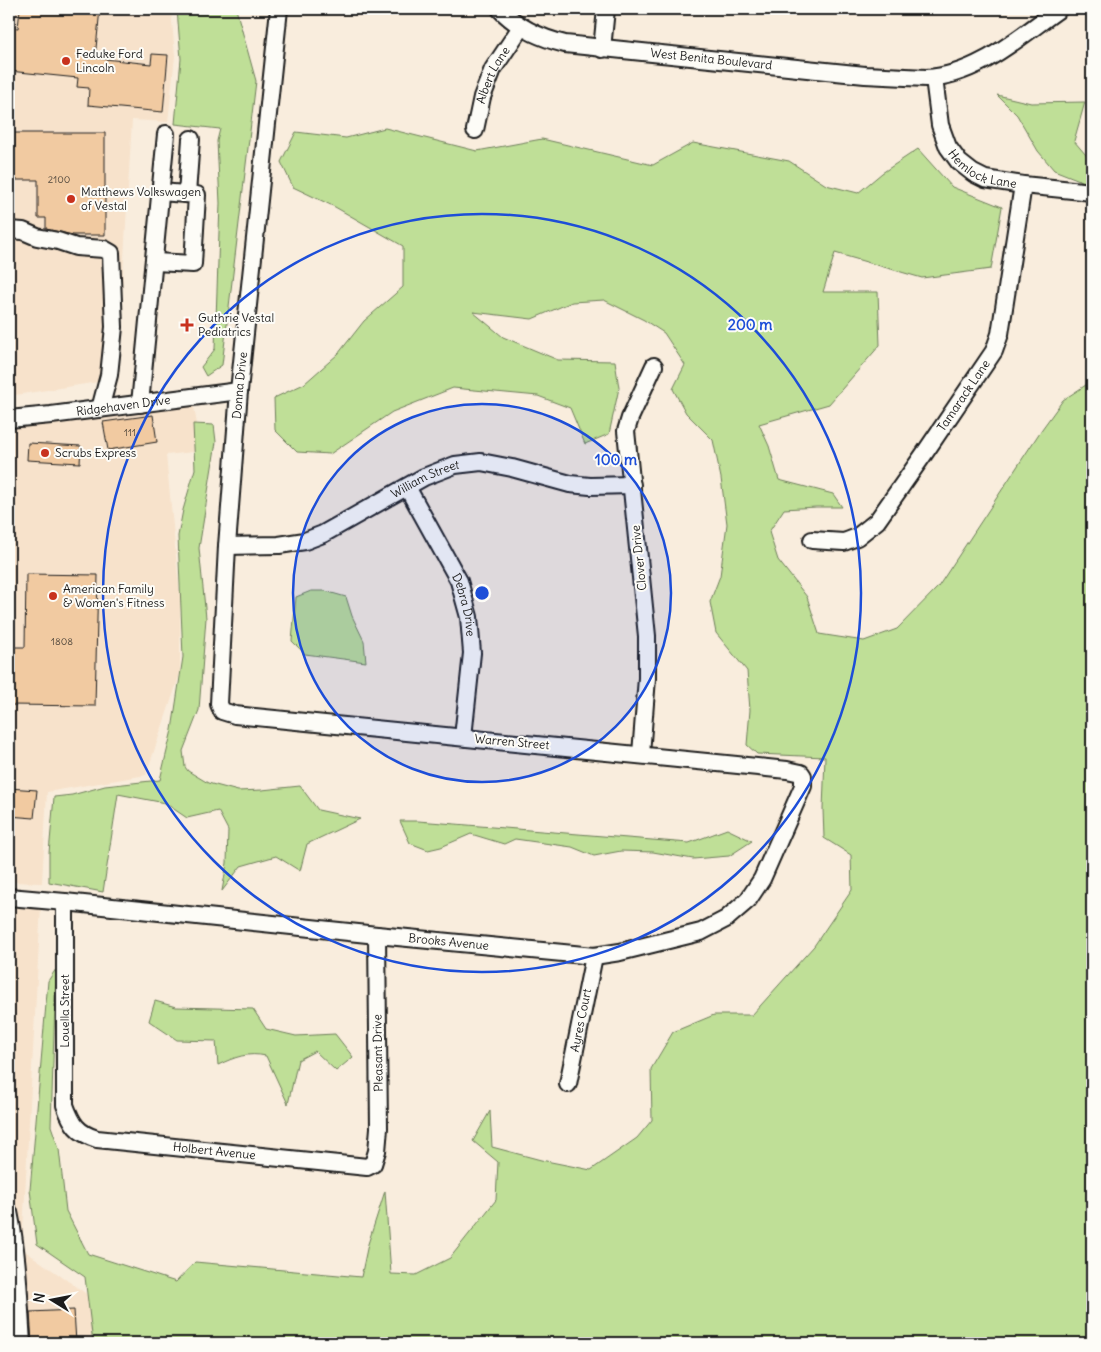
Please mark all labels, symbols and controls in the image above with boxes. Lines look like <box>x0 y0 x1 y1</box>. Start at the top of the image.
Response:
street label: Albert Lane <box>473 44 513 105</box>
street label: West Benita Boulevard <box>650 45 773 72</box>
place label: Feduke Ford Lincoln <box>76 46 143 75</box>
marker: Feduke Ford Lincoln <box>60 55 72 67</box>
street label: Hemlock Lane <box>945 146 1018 191</box>
house number: 2100 <box>48 173 70 186</box>
place label: Matthews Volkswagen of Vestal <box>81 184 201 213</box>
marker: Matthews Volkswagen of Vestal <box>65 193 77 205</box>
place label: Guthrie Vestal Pediatrics <box>198 310 274 339</box>
text: 200 m <box>728 315 772 334</box>
marker: Guthrie Vestal Pediatrics <box>180 318 194 332</box>
street label: Donna Drive <box>229 351 250 419</box>
street label: Tamarack Lane <box>934 357 993 434</box>
street label: Ridgehaven Drive <box>75 392 171 419</box>
house number: 111 <box>124 426 136 439</box>
place label: Scrubs Express <box>55 445 136 460</box>
marker: Scrubs Express <box>39 447 51 459</box>
text: 100 m <box>595 450 637 469</box>
street label: William Street <box>388 457 460 501</box>
street label: Clover Drive <box>628 525 649 592</box>
street label: Debra Drive <box>449 570 479 637</box>
place label: American Family & Women's Fitness <box>63 581 165 610</box>
centre of rings <box>473 584 491 602</box>
marker: American Family & Women's Fitness <box>47 590 59 602</box>
house number: 1808 <box>51 635 73 648</box>
street label: Warren Street <box>474 731 550 752</box>
street label: Brooks Avenue <box>408 930 490 953</box>
street label: Louella Street <box>57 974 72 1048</box>
street label: Ayres Court <box>567 987 594 1053</box>
street label: Pleasant Drive <box>369 1014 386 1092</box>
street label: Holbert Avenue <box>172 1139 256 1162</box>
north arrow <box>28 1274 78 1324</box>
text: N <box>29 1291 49 1304</box>

